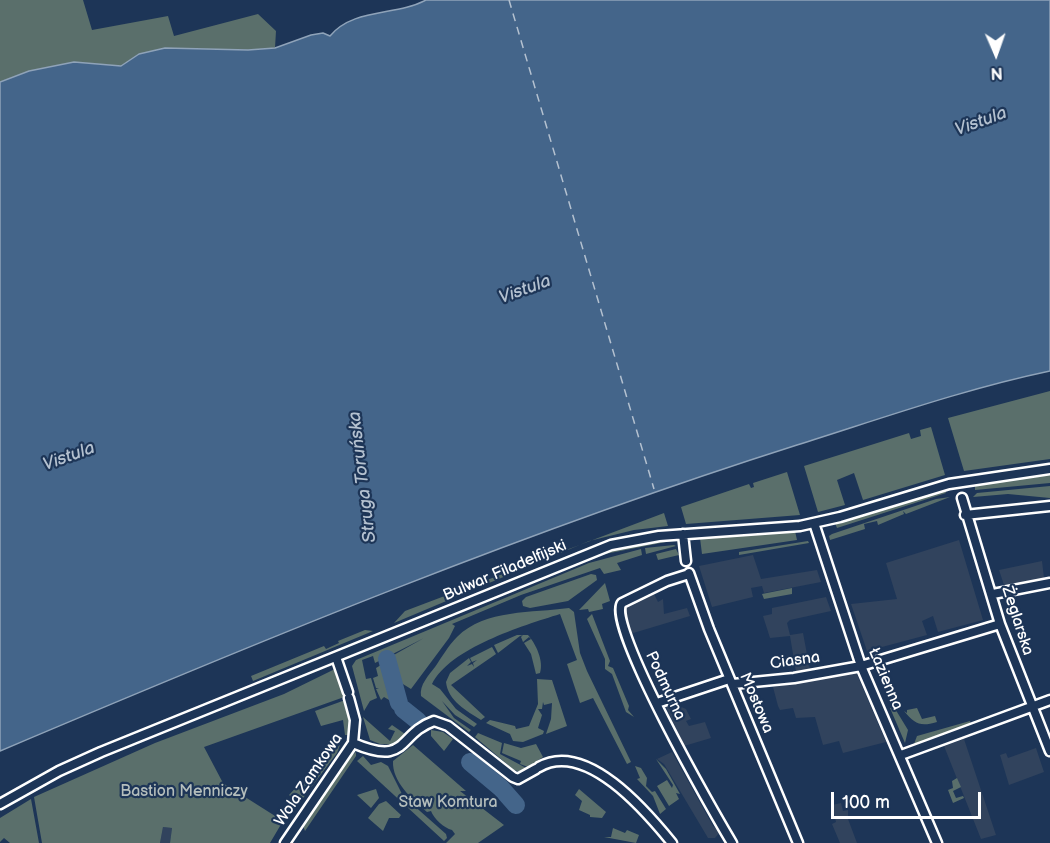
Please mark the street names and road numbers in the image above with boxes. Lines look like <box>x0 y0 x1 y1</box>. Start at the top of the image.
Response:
street label: Bulwar Filadelfijski <box>440 536 570 606</box>
street label: Żeglarska <box>997 584 1037 658</box>
street label: Łazienna <box>863 645 907 713</box>
street label: Ciasna <box>769 648 821 674</box>
street label: Podmurna <box>641 649 689 723</box>
street label: Mostowa <box>735 670 777 736</box>
street label: Wola Zamkowa <box>271 730 347 830</box>

